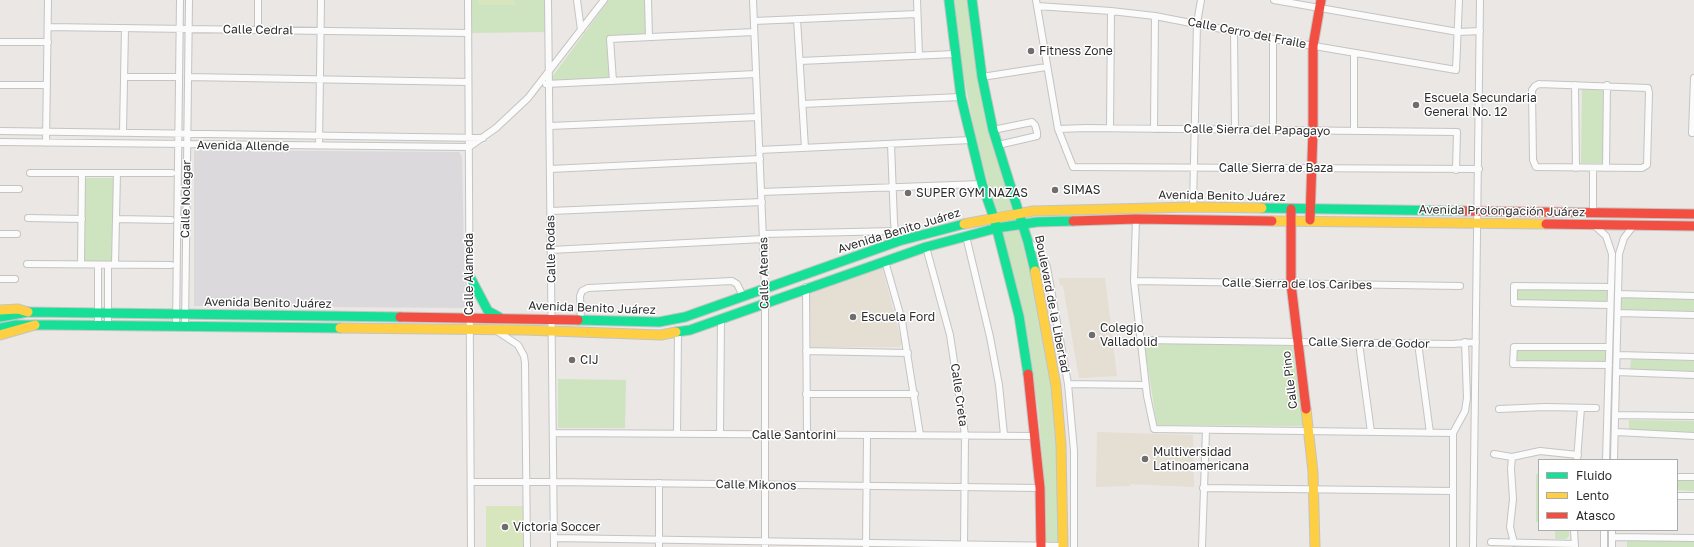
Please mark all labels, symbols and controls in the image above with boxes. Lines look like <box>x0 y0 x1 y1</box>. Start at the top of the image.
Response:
street label: Calle Cerro del Fraile <box>1186 14 1308 52</box>
street label: Calle Cedral <box>223 22 293 38</box>
place label: Fitness Zone <box>1039 44 1113 58</box>
marker: Fitness Zone <box>1026 46 1036 56</box>
place label: Escuela Secundaria General No. 12 <box>1424 91 1537 119</box>
marker: Escuela Secundaria General No. 12 <box>1411 100 1421 110</box>
street label: Calle Sierra del Papagayo <box>1183 122 1331 138</box>
street label: Avenida Allende <box>197 138 289 154</box>
street label: Calle Nolagar <box>178 160 194 238</box>
street label: Calle Sierra de Baza <box>1219 161 1333 175</box>
place label: SIMAS <box>1063 183 1100 197</box>
marker: SIMAS <box>1050 185 1060 195</box>
place label: SUPER GYM NAZAS <box>916 186 1028 200</box>
marker: SUPER GYM NAZAS <box>903 188 913 198</box>
street label: Avenida Benito Juárez <box>1158 188 1286 204</box>
street label: Avenida Prolongación Juárez <box>1419 202 1585 220</box>
street label: Avenida Benito Juárez <box>836 205 962 257</box>
street label: Calle Rodas <box>543 215 559 283</box>
street label: Calle Alameda <box>462 233 476 315</box>
street label: Boulevard de la Libertad <box>1032 234 1072 374</box>
street label: Calle Atenas <box>756 237 772 309</box>
street label: Calle Sierra de los Caribes <box>1222 275 1372 293</box>
street label: Avenida Benito Juárez <box>204 295 332 311</box>
street label: Avenida Benito Juárez <box>528 299 656 317</box>
place label: Escuela Ford <box>861 310 935 324</box>
marker: Escuela Ford <box>848 312 858 322</box>
place label: Colegio Valladolid <box>1100 321 1158 349</box>
marker: Colegio Valladolid <box>1087 330 1097 340</box>
street label: Calle Sierra de Godor <box>1308 335 1430 351</box>
street label: Calle Pino <box>1279 350 1301 410</box>
place label: CIJ <box>580 353 599 367</box>
marker: CIJ <box>567 355 577 365</box>
street label: Calle Creta <box>947 362 971 428</box>
street label: Calle Santorini <box>752 428 836 442</box>
place label: Multiversidad Latinoamericana <box>1153 445 1249 473</box>
marker: Multiversidad Latinoamericana <box>1140 454 1150 464</box>
legend <box>1538 459 1678 531</box>
text: Fluido <box>1576 468 1612 483</box>
street label: Calle Mikonos <box>716 477 796 493</box>
text: Lento <box>1576 488 1609 503</box>
text: Atasco <box>1576 508 1615 523</box>
place label: Victoria Soccer <box>513 520 600 534</box>
marker: Victoria Soccer <box>500 522 510 532</box>

